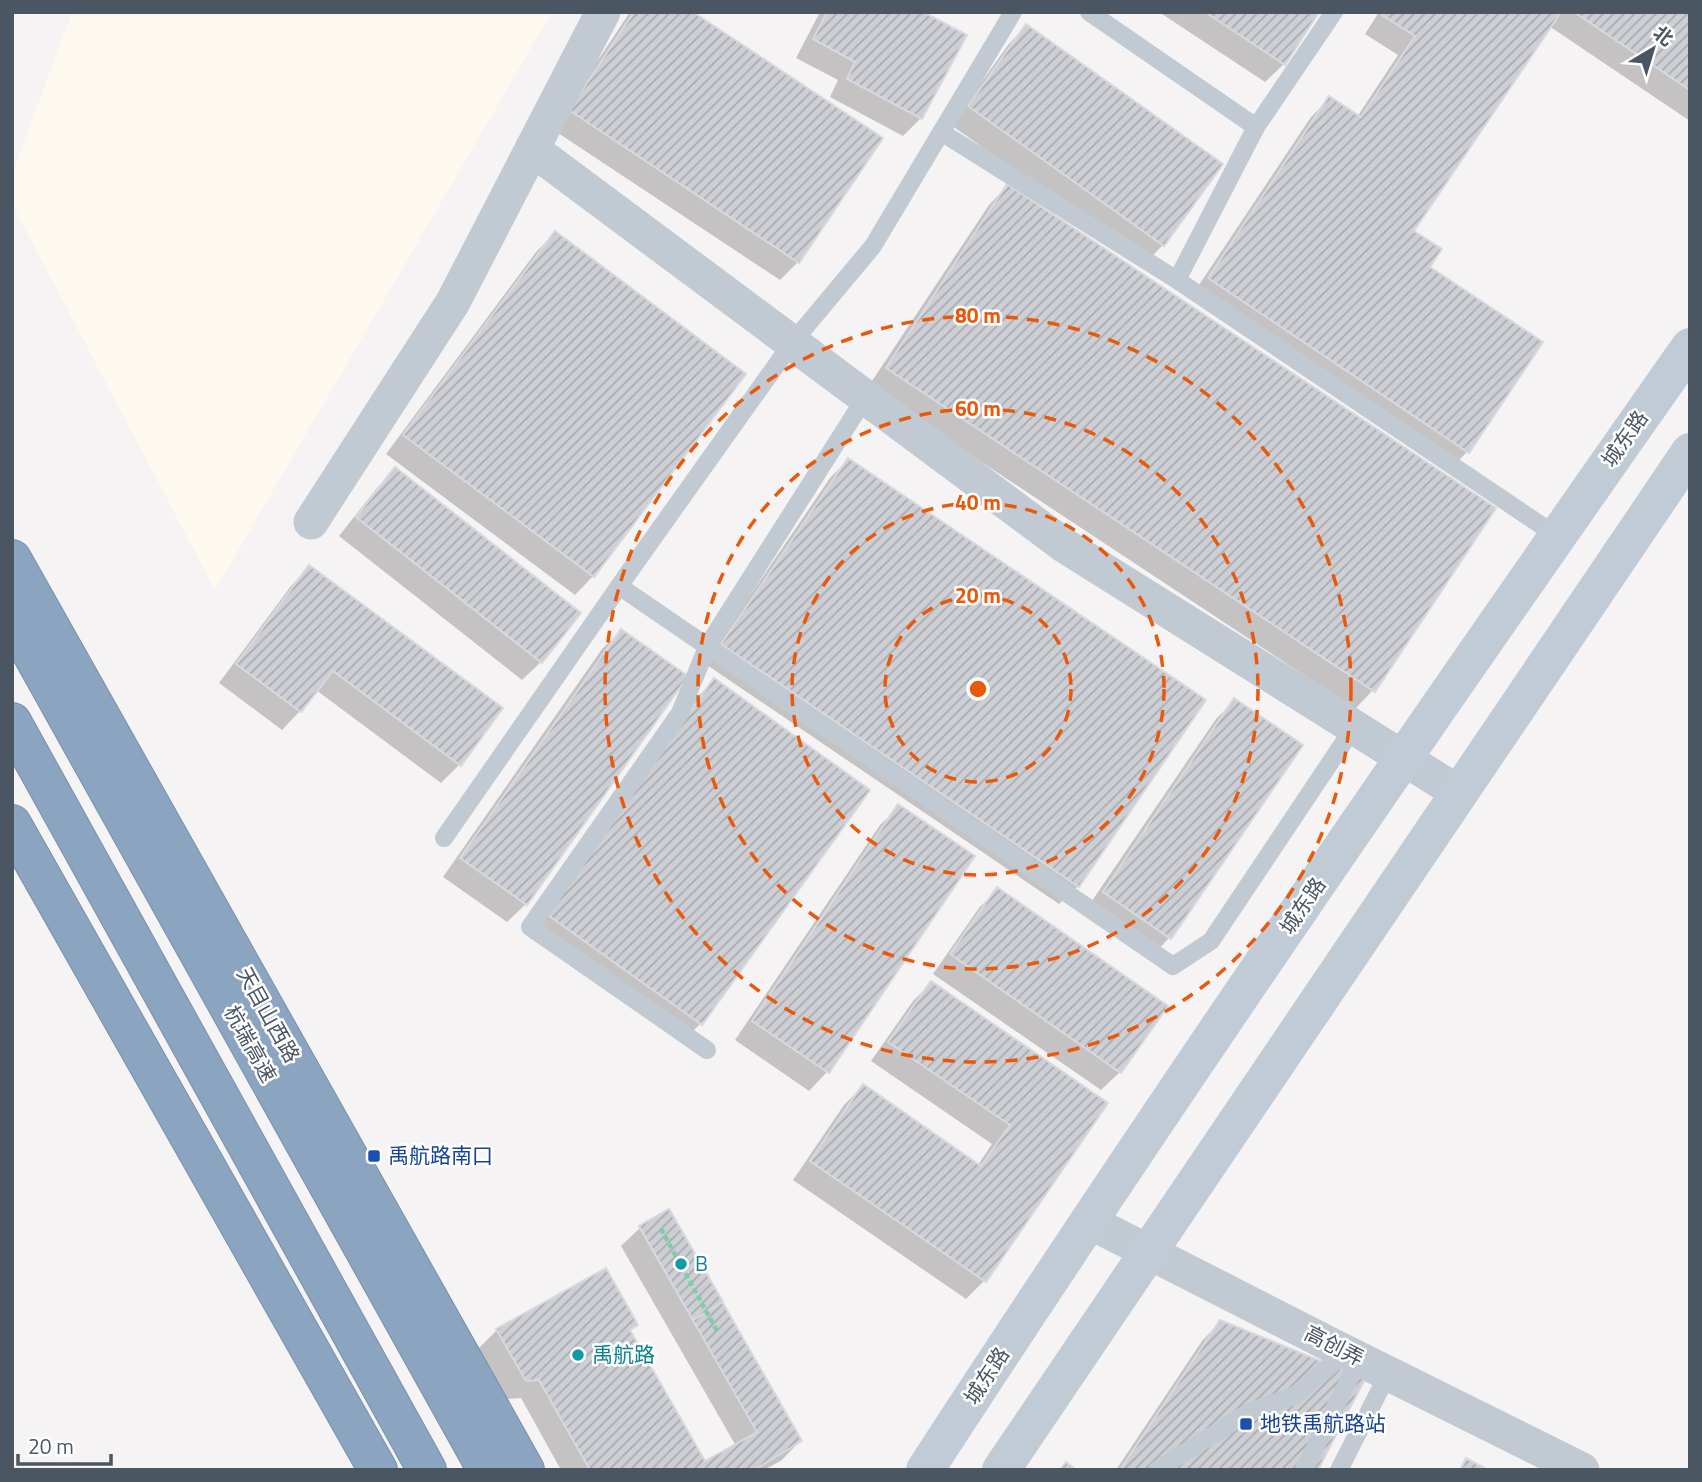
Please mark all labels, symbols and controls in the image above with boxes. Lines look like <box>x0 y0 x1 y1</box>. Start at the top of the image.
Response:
north arrow <box>1618 14 1688 84</box>
text: 北 <box>1647 18 1680 52</box>
text: 80 m <box>955 299 1001 331</box>
text: 60 m <box>955 392 1001 424</box>
street label: 城东路 <box>1593 403 1655 473</box>
text: 40 m <box>955 486 1001 518</box>
text: 20 m <box>955 579 1001 611</box>
centre of rings <box>966 677 990 701</box>
street label: 城东路 <box>1271 870 1333 941</box>
street label: 天目山西路 <box>229 961 308 1068</box>
street label: 杭瑞高速 <box>217 999 285 1088</box>
place label: 禹航路南口 <box>388 1139 493 1171</box>
marker: 禹航路南口 <box>366 1148 382 1164</box>
place label: B <box>695 1247 708 1279</box>
marker: B <box>673 1256 689 1272</box>
street label: 高创弄 <box>1299 1317 1370 1374</box>
place label: 禹航路 <box>592 1338 655 1370</box>
street label: 城东路 <box>956 1340 1017 1411</box>
marker: 禹航路 <box>570 1347 586 1363</box>
place label: 地铁禹航路站 <box>1260 1407 1386 1439</box>
marker: 地铁禹航路站 <box>1238 1416 1254 1432</box>
scale bar <box>18 1422 110 1466</box>
text: 20 m <box>28 1430 74 1462</box>

